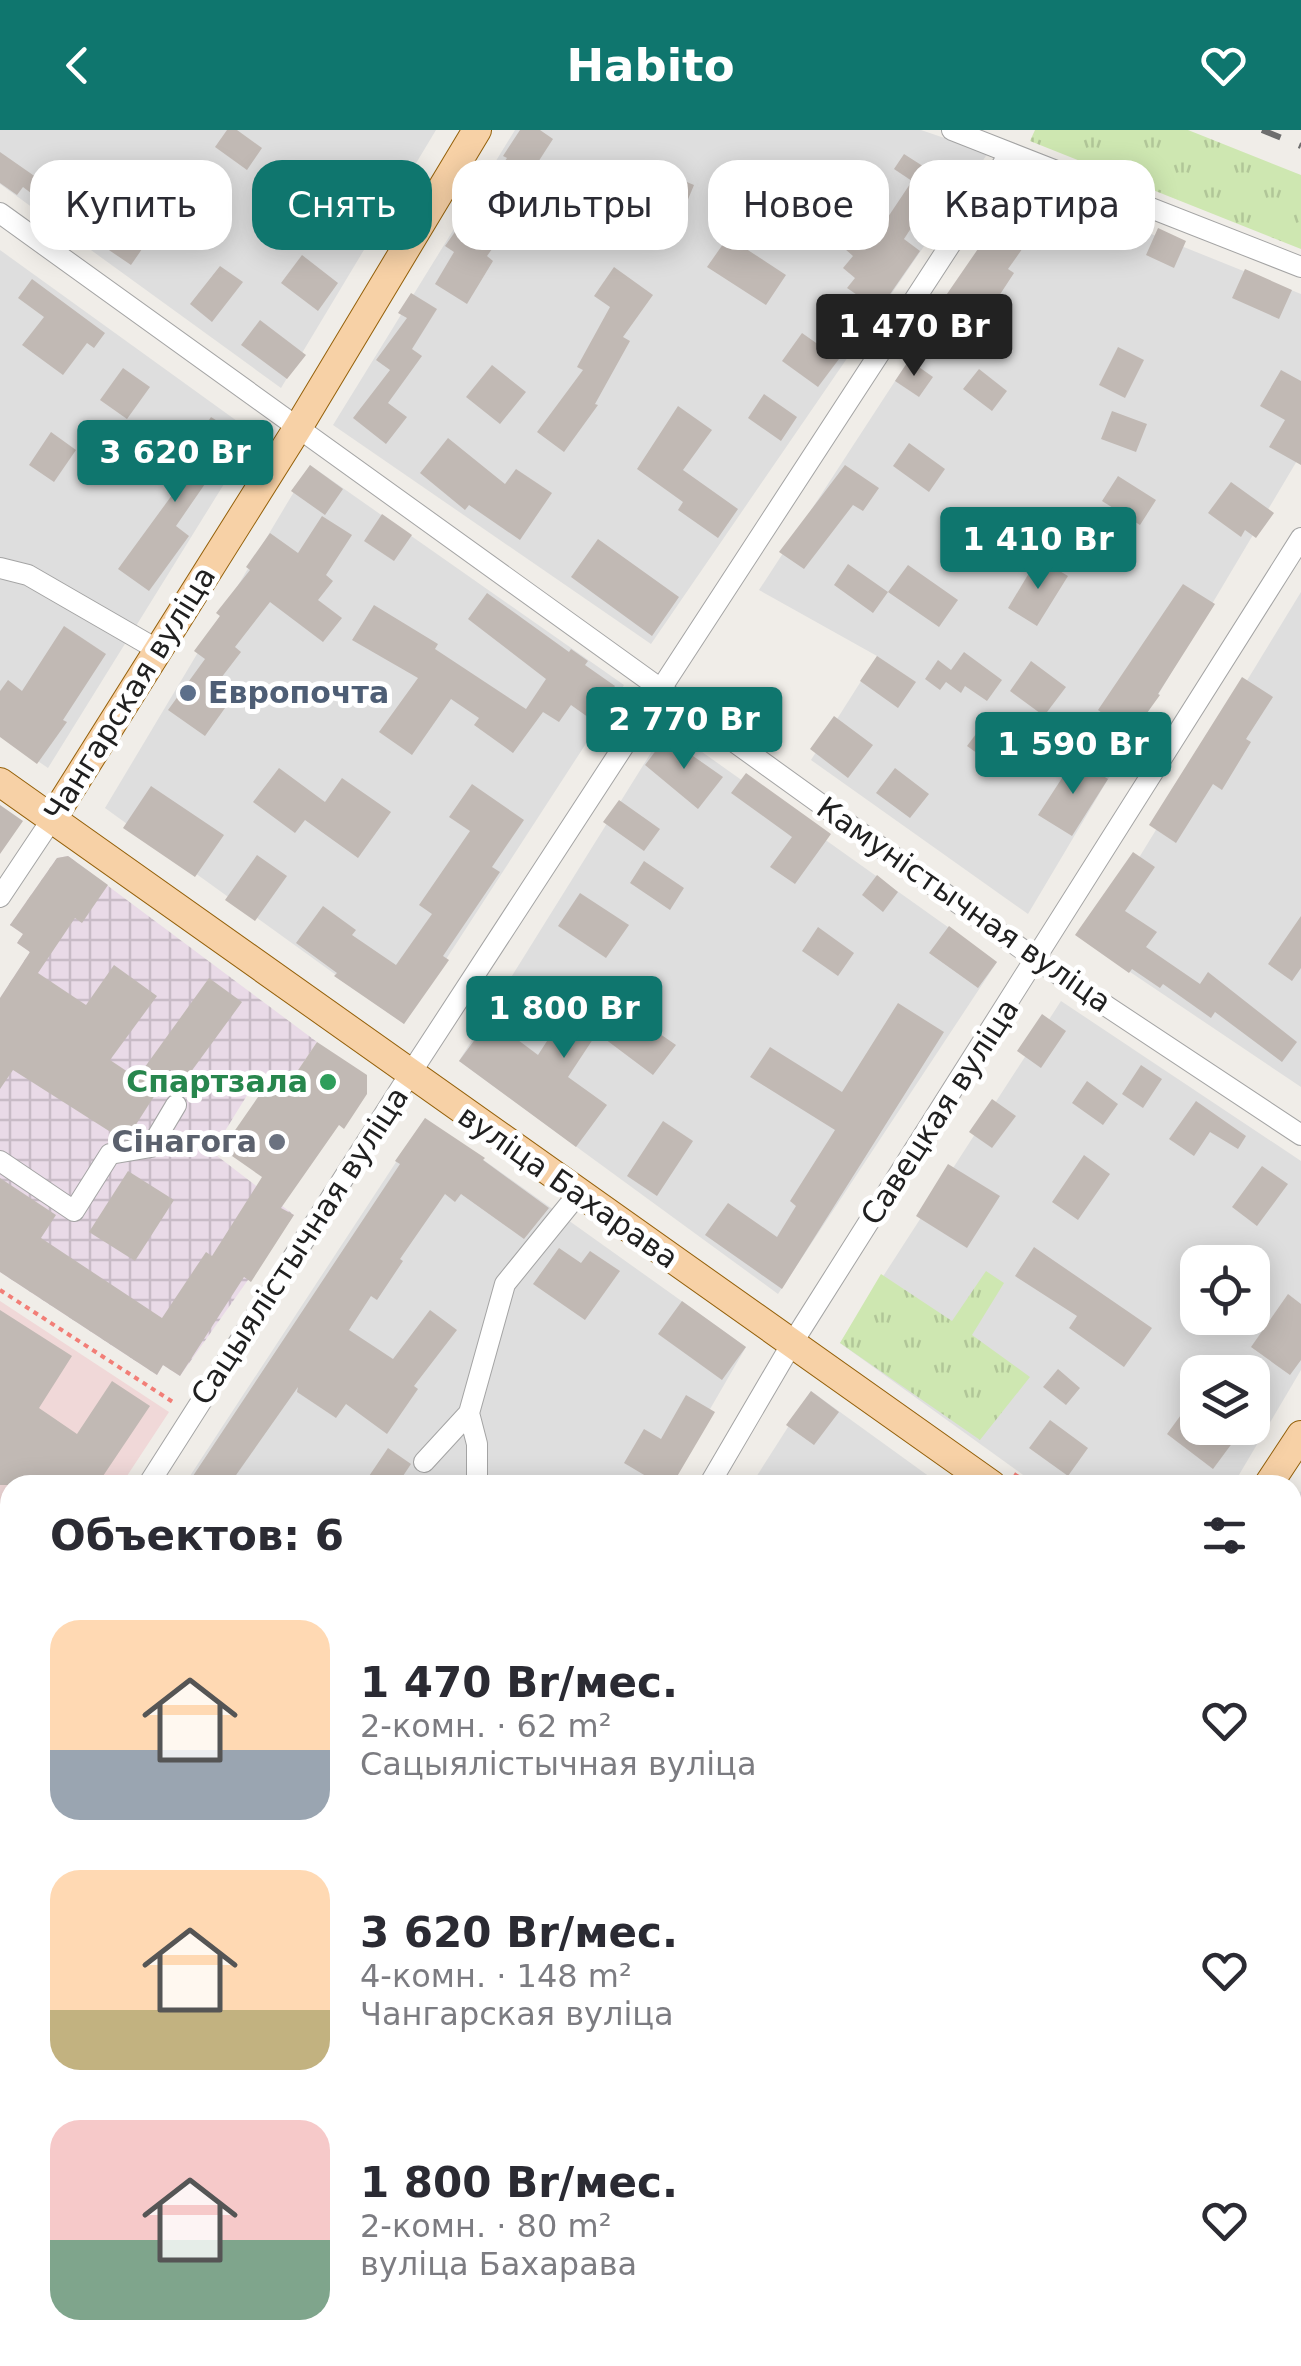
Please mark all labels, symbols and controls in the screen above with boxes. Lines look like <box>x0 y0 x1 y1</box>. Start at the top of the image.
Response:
icon: back <box>50 38 105 93</box>
icon: heart <box>1196 38 1251 93</box>
text: Habito <box>566 39 735 92</box>
chip: Купить <box>30 160 232 250</box>
chip: Снять <box>252 160 432 250</box>
chip: Фильтры <box>452 160 688 250</box>
chip: Новое <box>708 160 889 250</box>
chip: Квартира <box>909 160 1155 250</box>
pin: 1 470 Br <box>811 294 1017 379</box>
text: 1 470 Br <box>838 307 990 345</box>
pin: 3 620 Br <box>72 420 278 505</box>
text: 3 620 Br <box>99 433 251 471</box>
pin: 1 410 Br <box>935 507 1141 592</box>
text: 1 410 Br <box>962 520 1114 558</box>
street label: Чангарская вуліца <box>37 560 222 828</box>
place label: Европочта <box>208 675 389 710</box>
marker: Европочта <box>177 682 199 704</box>
pin: 2 770 Br <box>581 687 787 772</box>
text: 2 770 Br <box>608 700 760 738</box>
pin: 1 590 Br <box>970 712 1176 797</box>
text: 1 590 Br <box>997 725 1149 763</box>
street label: Камуністычная вуліца <box>811 790 1118 1020</box>
pin: 1 800 Br <box>461 976 667 1061</box>
text: 1 800 Br <box>488 989 640 1027</box>
street label: Савецкая вуліца <box>854 992 1026 1231</box>
place label: Спартзала <box>126 1064 308 1099</box>
marker: Спартзала <box>317 1071 339 1093</box>
street label: Сацыялістычная вуліца <box>184 1080 415 1411</box>
street label: вуліца Бахарава <box>452 1098 685 1275</box>
place label: Сінагога <box>112 1124 257 1159</box>
marker: Сінагога <box>266 1131 288 1153</box>
map controls <box>1180 1245 1270 1445</box>
button: locate <box>1180 1245 1270 1335</box>
button: layers <box>1180 1355 1270 1445</box>
icon: filters <box>1197 1508 1252 1563</box>
text: Объектов: 6 <box>50 1511 344 1560</box>
text: 1 470 Br/мес. <box>360 1658 678 1707</box>
icon: home <box>130 1660 250 1780</box>
icon: heart <box>1197 1693 1252 1748</box>
text: 2-комн. · 62 m² <box>360 1707 611 1745</box>
text: Сацыялістычная вуліца <box>360 1745 756 1783</box>
text: 3 620 Br/мес. <box>360 1908 678 1957</box>
icon: home <box>130 1910 250 2030</box>
icon: heart <box>1197 1943 1252 1998</box>
text: 4-комн. · 148 m² <box>360 1957 632 1995</box>
text: Чангарская вуліца <box>360 1995 674 2033</box>
text: 1 800 Br/мес. <box>360 2158 678 2207</box>
icon: home <box>130 2160 250 2280</box>
icon: heart <box>1197 2193 1252 2248</box>
text: 2-комн. · 80 m² <box>360 2207 611 2245</box>
text: вуліца Бахарава <box>360 2245 637 2283</box>

